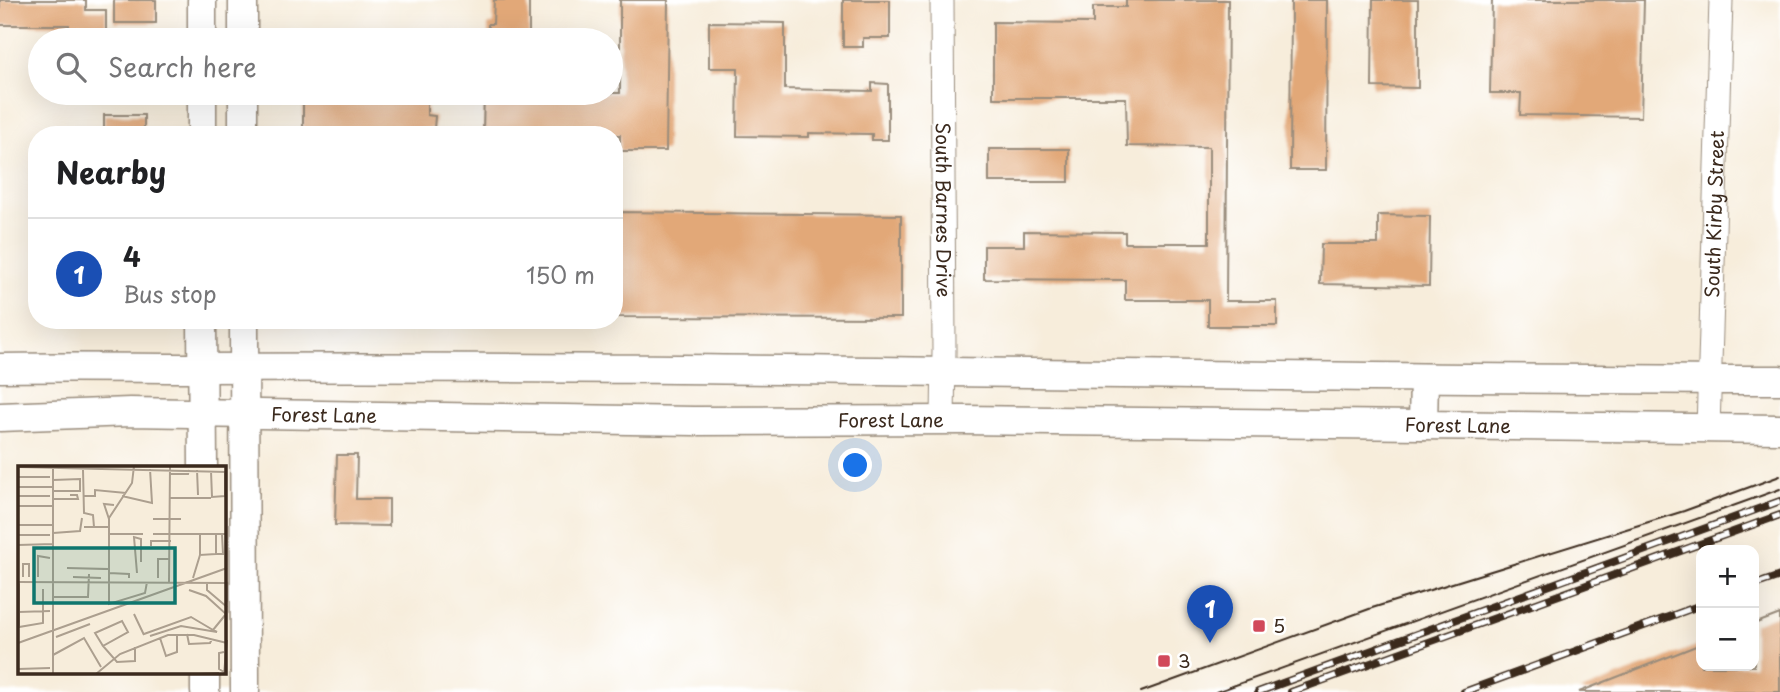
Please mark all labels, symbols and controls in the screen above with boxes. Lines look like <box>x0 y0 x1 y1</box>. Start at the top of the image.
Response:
search box <box>28 28 623 105</box>
text: Search here <box>108 47 257 86</box>
icon: search <box>52 48 90 86</box>
street label: South Barnes Drive <box>930 122 959 298</box>
street label: South Kirby Street <box>1697 130 1730 298</box>
text: Nearby <box>56 149 166 194</box>
text: 4 <box>123 237 141 276</box>
text: 1 <box>74 257 85 292</box>
text: 150 m <box>526 257 595 292</box>
text: Bus stop <box>123 276 217 311</box>
street label: Forest Lane <box>271 399 377 429</box>
street label: Forest Lane <box>838 405 944 433</box>
street label: Forest Lane <box>1405 410 1511 439</box>
your location <box>838 448 872 482</box>
inset map <box>18 466 226 674</box>
map controls <box>1696 545 1759 671</box>
button: + <box>1696 545 1759 608</box>
pin: 1 <box>1187 585 1233 643</box>
button: − <box>1696 608 1759 671</box>
place label: 5 <box>1273 611 1285 639</box>
marker: 5 <box>1251 618 1267 634</box>
place label: 3 <box>1178 646 1191 674</box>
marker: 3 <box>1156 653 1172 669</box>

